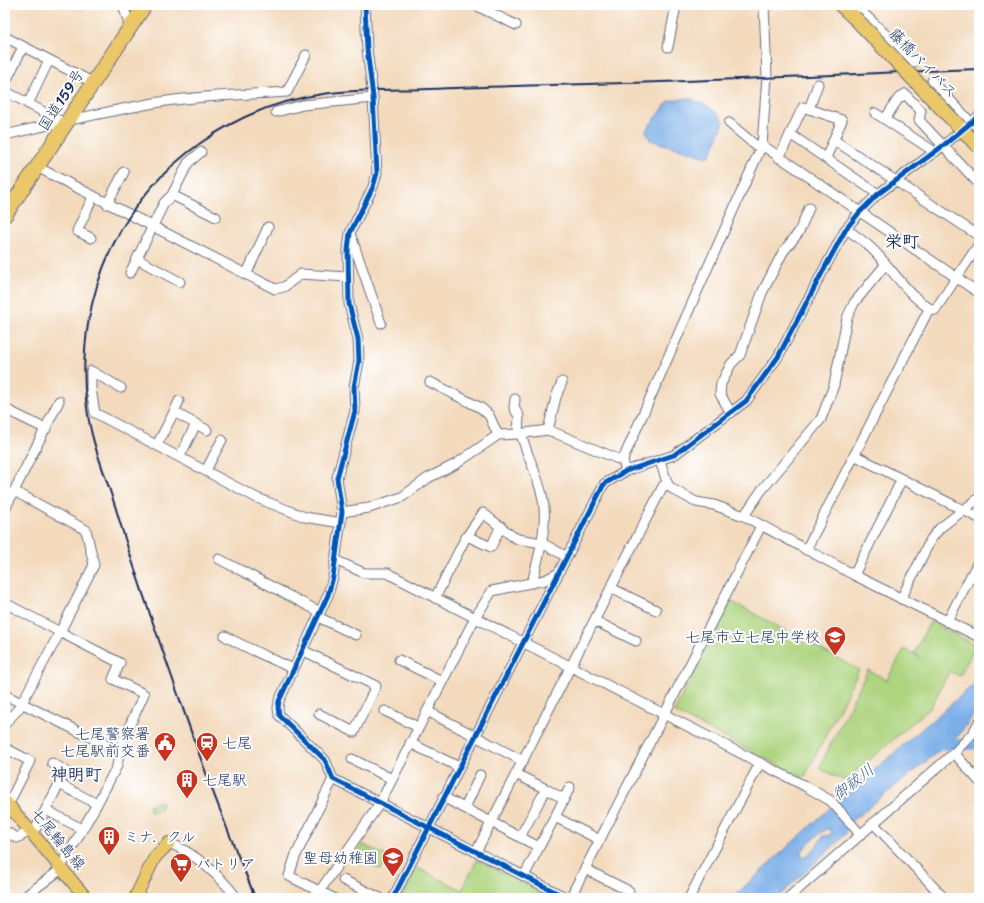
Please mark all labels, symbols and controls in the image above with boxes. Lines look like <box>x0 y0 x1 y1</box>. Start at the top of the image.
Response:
street label: 藤橋バイパス <box>882 22 964 104</box>
street label: 国道159号 <box>31 64 91 136</box>
district label: 栄町 <box>885 226 919 256</box>
place label: 七尾市立七尾中学校 <box>685 624 820 650</box>
school or university icon: 七尾市立七尾中学校 <box>822 624 848 657</box>
place label: 七尾警察署 七尾駅前交番 <box>60 721 150 764</box>
public building icon: 七尾警察署 七尾駅前交番 <box>152 730 178 763</box>
station icon: 七尾 <box>194 730 220 763</box>
place label: 七尾 <box>222 730 252 756</box>
water label: 御祓川 <box>825 756 881 808</box>
district label: 神明町 <box>51 759 102 789</box>
building icon: 七尾駅 <box>174 767 200 800</box>
place label: 七尾駅 <box>202 767 247 793</box>
street label: 七尾輪島線 <box>24 802 92 876</box>
building icon: ミナ．クル <box>96 824 122 857</box>
place label: ミナ．クル <box>124 824 196 850</box>
place label: 聖母幼稚園 <box>303 845 378 871</box>
school or university icon: 聖母幼稚園 <box>380 845 406 878</box>
supermarket icon: パトリア <box>168 851 194 884</box>
place label: パトリア <box>196 851 256 877</box>

